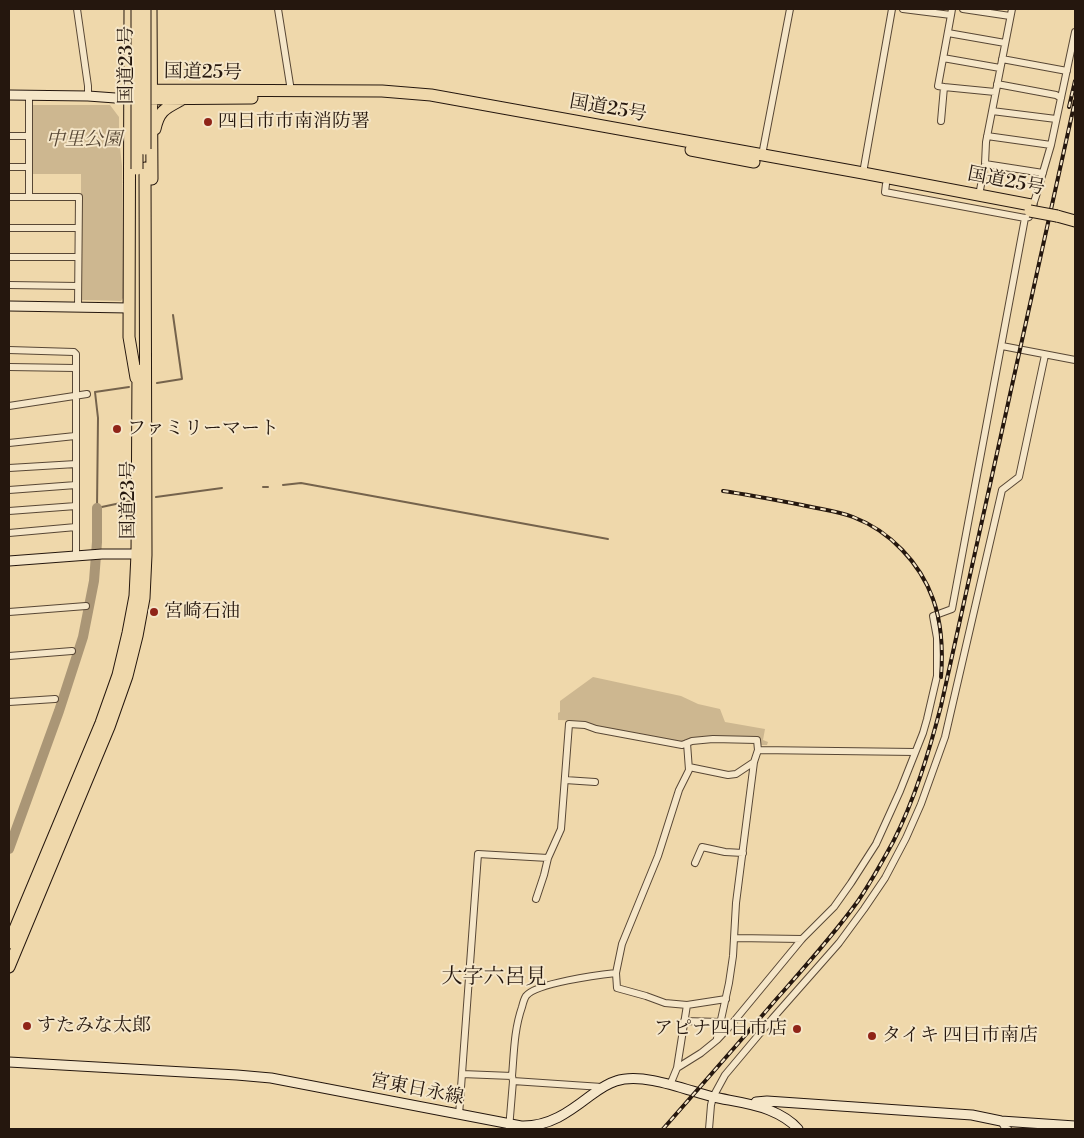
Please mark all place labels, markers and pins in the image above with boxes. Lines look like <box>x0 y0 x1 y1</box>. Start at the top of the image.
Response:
place label: 四日市市南消防署 <box>218 111 370 133</box>
marker: 四日市市南消防署 <box>202 116 214 128</box>
place label: ファミリーマート <box>127 418 279 440</box>
marker: ファミリーマート <box>111 423 123 435</box>
place label: 宮崎石油 <box>164 601 240 623</box>
marker: 宮崎石油 <box>148 606 160 618</box>
place label: すたみな太郎 <box>37 1015 151 1037</box>
place label: アピナ四日市店 <box>654 1018 787 1040</box>
marker: すたみな太郎 <box>21 1020 33 1032</box>
marker: アピナ四日市店 <box>791 1023 803 1035</box>
place label: タイキ 四日市南店 <box>882 1025 1038 1047</box>
marker: タイキ 四日市南店 <box>866 1030 878 1042</box>

